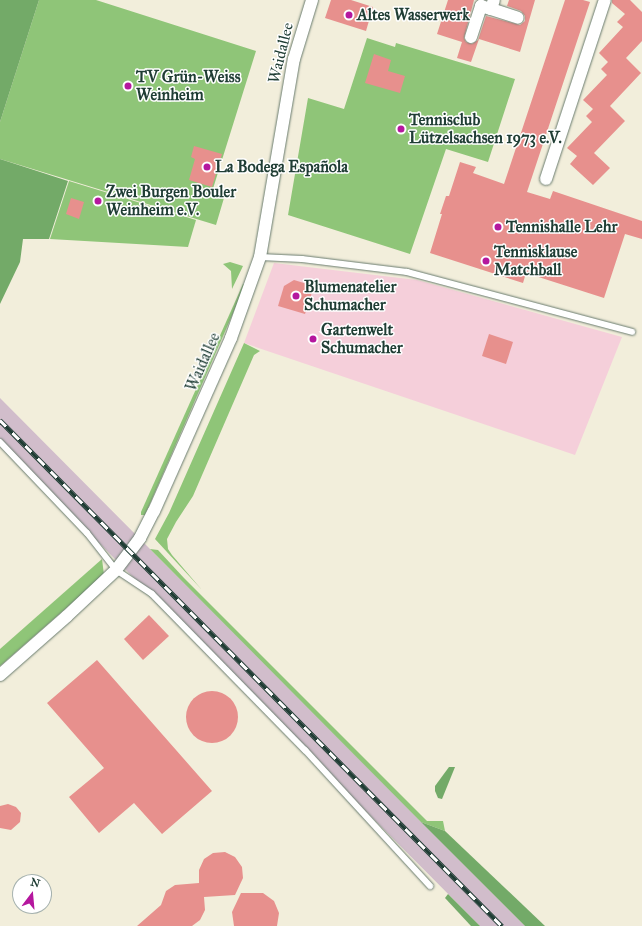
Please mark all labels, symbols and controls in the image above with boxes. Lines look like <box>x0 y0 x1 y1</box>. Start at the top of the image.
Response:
place label: Altes Wasserwerk <box>357 5 470 25</box>
marker: Altes Wasserwerk <box>344 10 354 20</box>
street label: Waidallee <box>264 20 298 86</box>
place label: TV Grün-Weiss Weinheim <box>136 67 240 105</box>
marker: TV Grün-Weiss Weinheim <box>123 81 133 91</box>
place label: Tennisclub Lützelsachsen 1973 e.V. <box>409 110 562 148</box>
marker: Tennisclub Lützelsachsen 1973 e.V. <box>396 124 406 134</box>
place label: La Bodega Española <box>215 157 348 177</box>
marker: La Bodega Española <box>202 162 212 172</box>
place label: Zwei Burgen Bouler Weinheim e.V. <box>106 182 236 220</box>
marker: Zwei Burgen Bouler Weinheim e.V. <box>93 196 103 206</box>
place label: Tennishalle Lehr <box>506 217 618 237</box>
marker: Tennishalle Lehr <box>493 222 503 232</box>
place label: Tennisklause Matchball <box>494 242 577 280</box>
marker: Tennisklause Matchball <box>481 256 491 266</box>
place label: Blumenatelier Schumacher <box>304 277 396 315</box>
marker: Blumenatelier Schumacher <box>291 291 301 301</box>
place label: Gartenwelt Schumacher <box>321 320 403 358</box>
street label: Waidallee <box>182 330 224 394</box>
marker: Gartenwelt Schumacher <box>308 334 318 344</box>
north arrow <box>12 874 52 914</box>
text: N <box>29 875 41 890</box>

